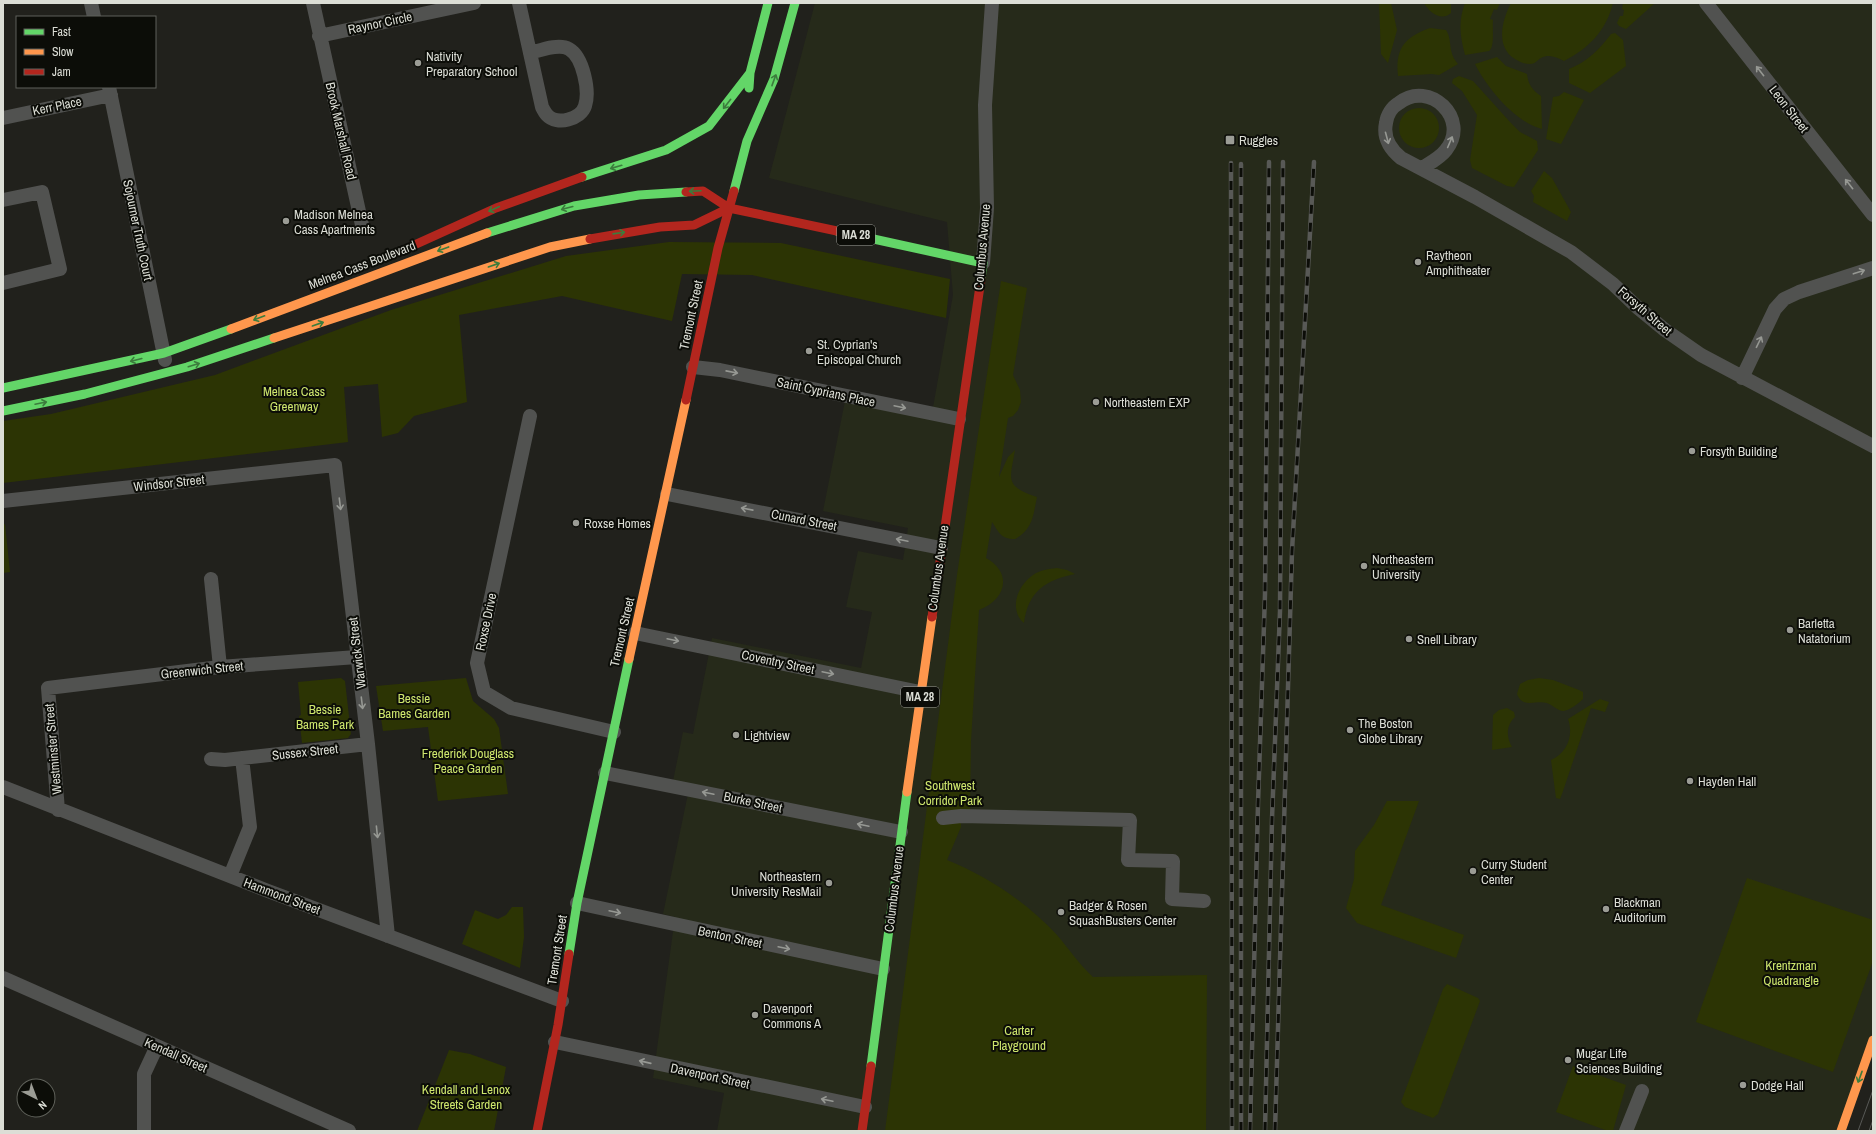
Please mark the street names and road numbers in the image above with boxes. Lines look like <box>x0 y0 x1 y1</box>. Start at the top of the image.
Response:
street label: Raynor Circle <box>346 8 414 38</box>
street label: Brook Marshall Road <box>322 81 360 181</box>
street label: Leon Street <box>1765 82 1813 136</box>
street label: Kerr Place <box>31 92 83 119</box>
street label: Sojourner Truth Court <box>119 178 157 282</box>
street label: Columbus Avenue <box>970 203 994 291</box>
road number: MA 28 <box>837 225 875 245</box>
street label: Melnea Cass Boulevard <box>306 237 418 293</box>
street label: Tremont Street <box>675 279 707 351</box>
street label: Forsyth Street <box>1614 283 1676 339</box>
street label: Saint Cyprians Place <box>775 373 877 411</box>
street label: Windsor Street <box>133 471 205 495</box>
street label: Cunard Street <box>770 505 838 535</box>
street label: Columbus Avenue <box>924 524 952 612</box>
street label: Roxse Drive <box>472 591 500 652</box>
street label: Tremont Street <box>606 596 638 668</box>
street label: Warwick Street <box>344 616 370 690</box>
street label: Coventry Street <box>740 646 816 678</box>
street label: Greenwich Street <box>160 657 244 683</box>
road number: MA 28 <box>901 687 939 707</box>
street label: Westminster Street <box>41 703 65 795</box>
street label: Sussex Street <box>271 740 339 764</box>
street label: Burke Street <box>722 788 784 816</box>
street label: Columbus Avenue <box>880 845 908 933</box>
street label: Hammond Street <box>241 874 323 918</box>
street label: Tremont Street <box>543 914 571 986</box>
street label: Benton Street <box>696 922 764 952</box>
street label: Kendall Street <box>142 1034 210 1076</box>
street label: Davenport Street <box>669 1059 751 1093</box>

